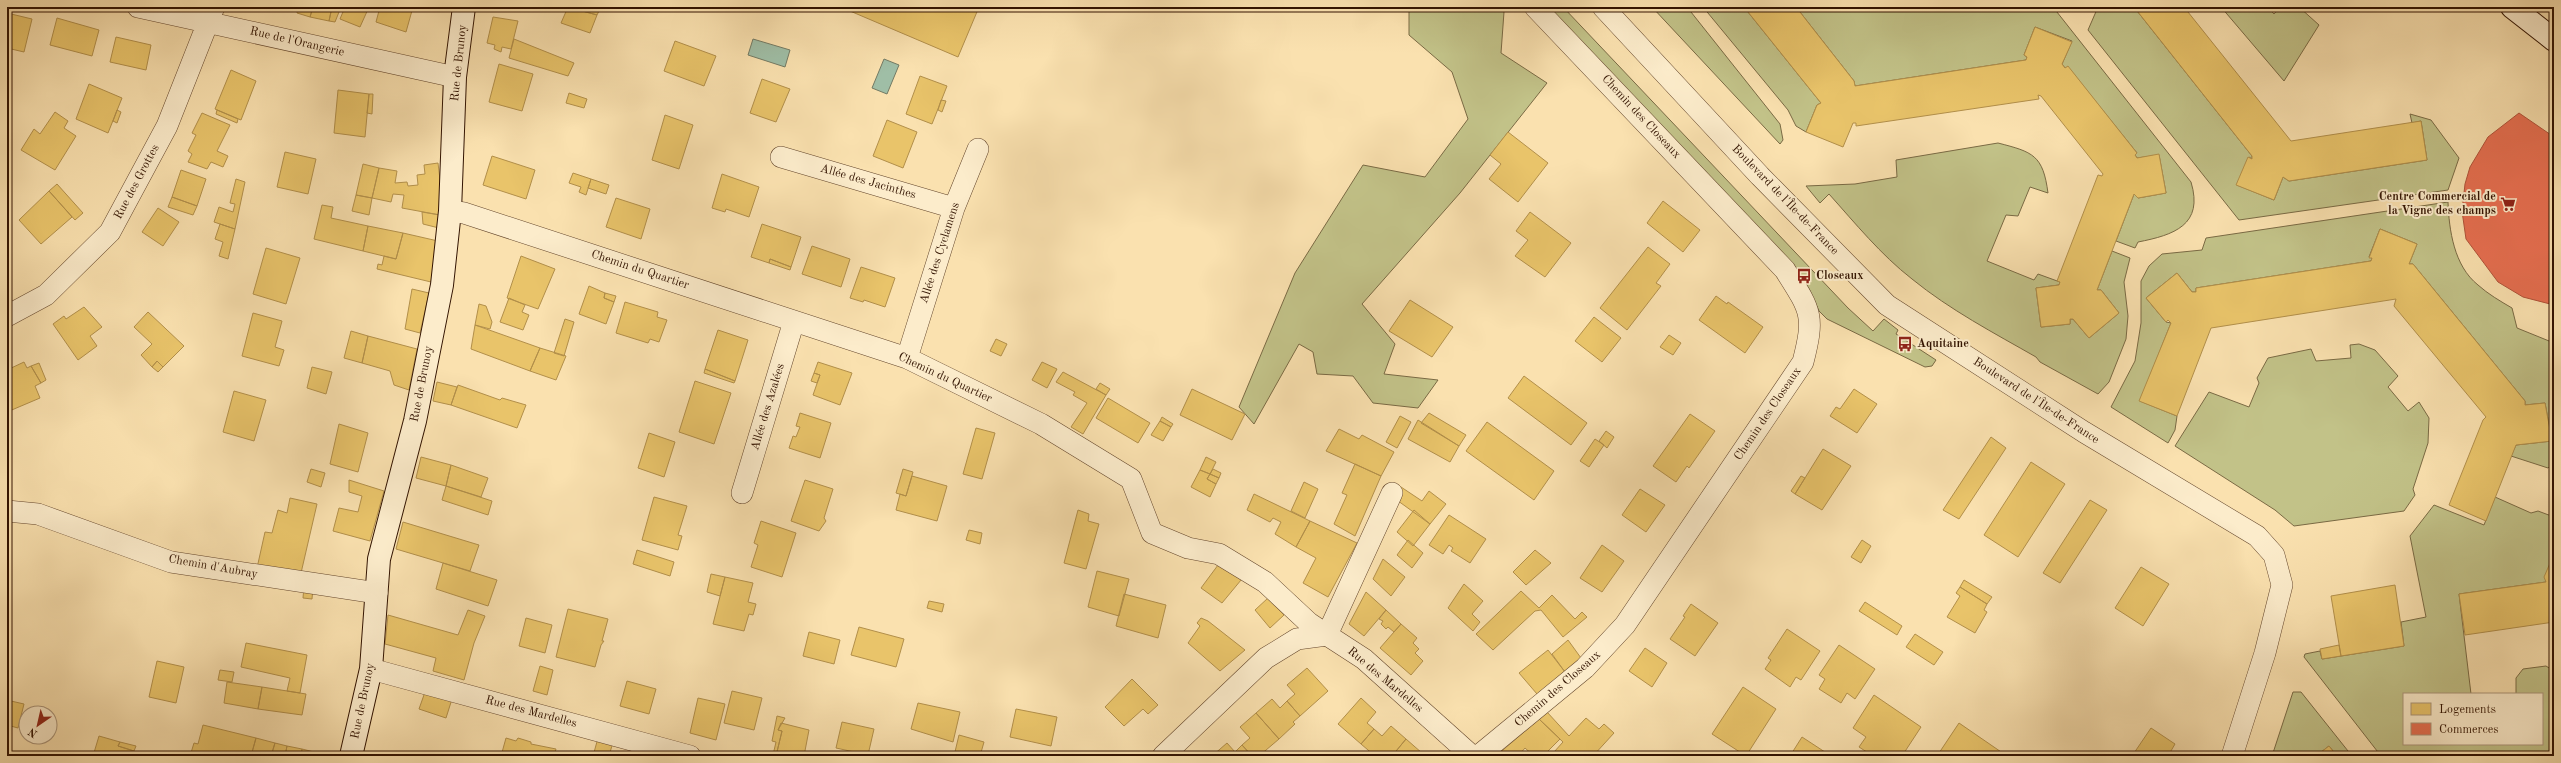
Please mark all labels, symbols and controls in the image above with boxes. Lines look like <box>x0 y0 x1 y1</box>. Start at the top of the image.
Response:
street label: Rue de Brunoy <box>449 23 469 102</box>
street label: Rue de l'Orangerie <box>249 25 346 59</box>
street label: Chemin des Closeaux <box>1599 73 1683 161</box>
street label: Boulevard de l'Île-de-France <box>1729 141 1843 258</box>
street label: Rue des Grottes <box>112 143 162 221</box>
street label: Allée des Jacinthes <box>819 163 917 201</box>
place label: Centre Commercial de la Vigne des champs <box>2379 191 2496 217</box>
supermarket icon: Centre Commercial de la Vigne des champs <box>2499 195 2517 213</box>
street label: Allée des Cyclamens <box>918 201 962 305</box>
street label: Chemin du Quartier <box>590 248 691 292</box>
bus stop icon: Closeaux <box>1795 267 1813 285</box>
place label: Closeaux <box>1816 270 1863 282</box>
bus stop icon: Aquitaine <box>1896 335 1914 353</box>
place label: Aquitaine <box>1917 338 1969 350</box>
street label: Rue de Brunoy <box>409 344 435 423</box>
street label: Chemin du Quartier <box>896 351 994 405</box>
street label: Boulevard de l'Île-de-France <box>1971 353 2103 446</box>
street label: Allée des Azalées <box>749 362 787 452</box>
street label: Chemin des Closeaux <box>1732 365 1804 463</box>
street label: Chemin d'Aubray <box>167 553 259 581</box>
street label: Rue des Mardelles <box>1345 645 1425 715</box>
street label: Chemin des Closeaux <box>1513 649 1603 729</box>
street label: Rue de Brunoy <box>349 661 377 740</box>
legend <box>2403 693 2543 745</box>
street label: Rue des Mardelles <box>484 694 578 730</box>
text: Logements <box>2439 704 2496 716</box>
north arrow <box>18 705 58 745</box>
text: Commerces <box>2439 724 2498 736</box>
text: N <box>26 725 40 739</box>

